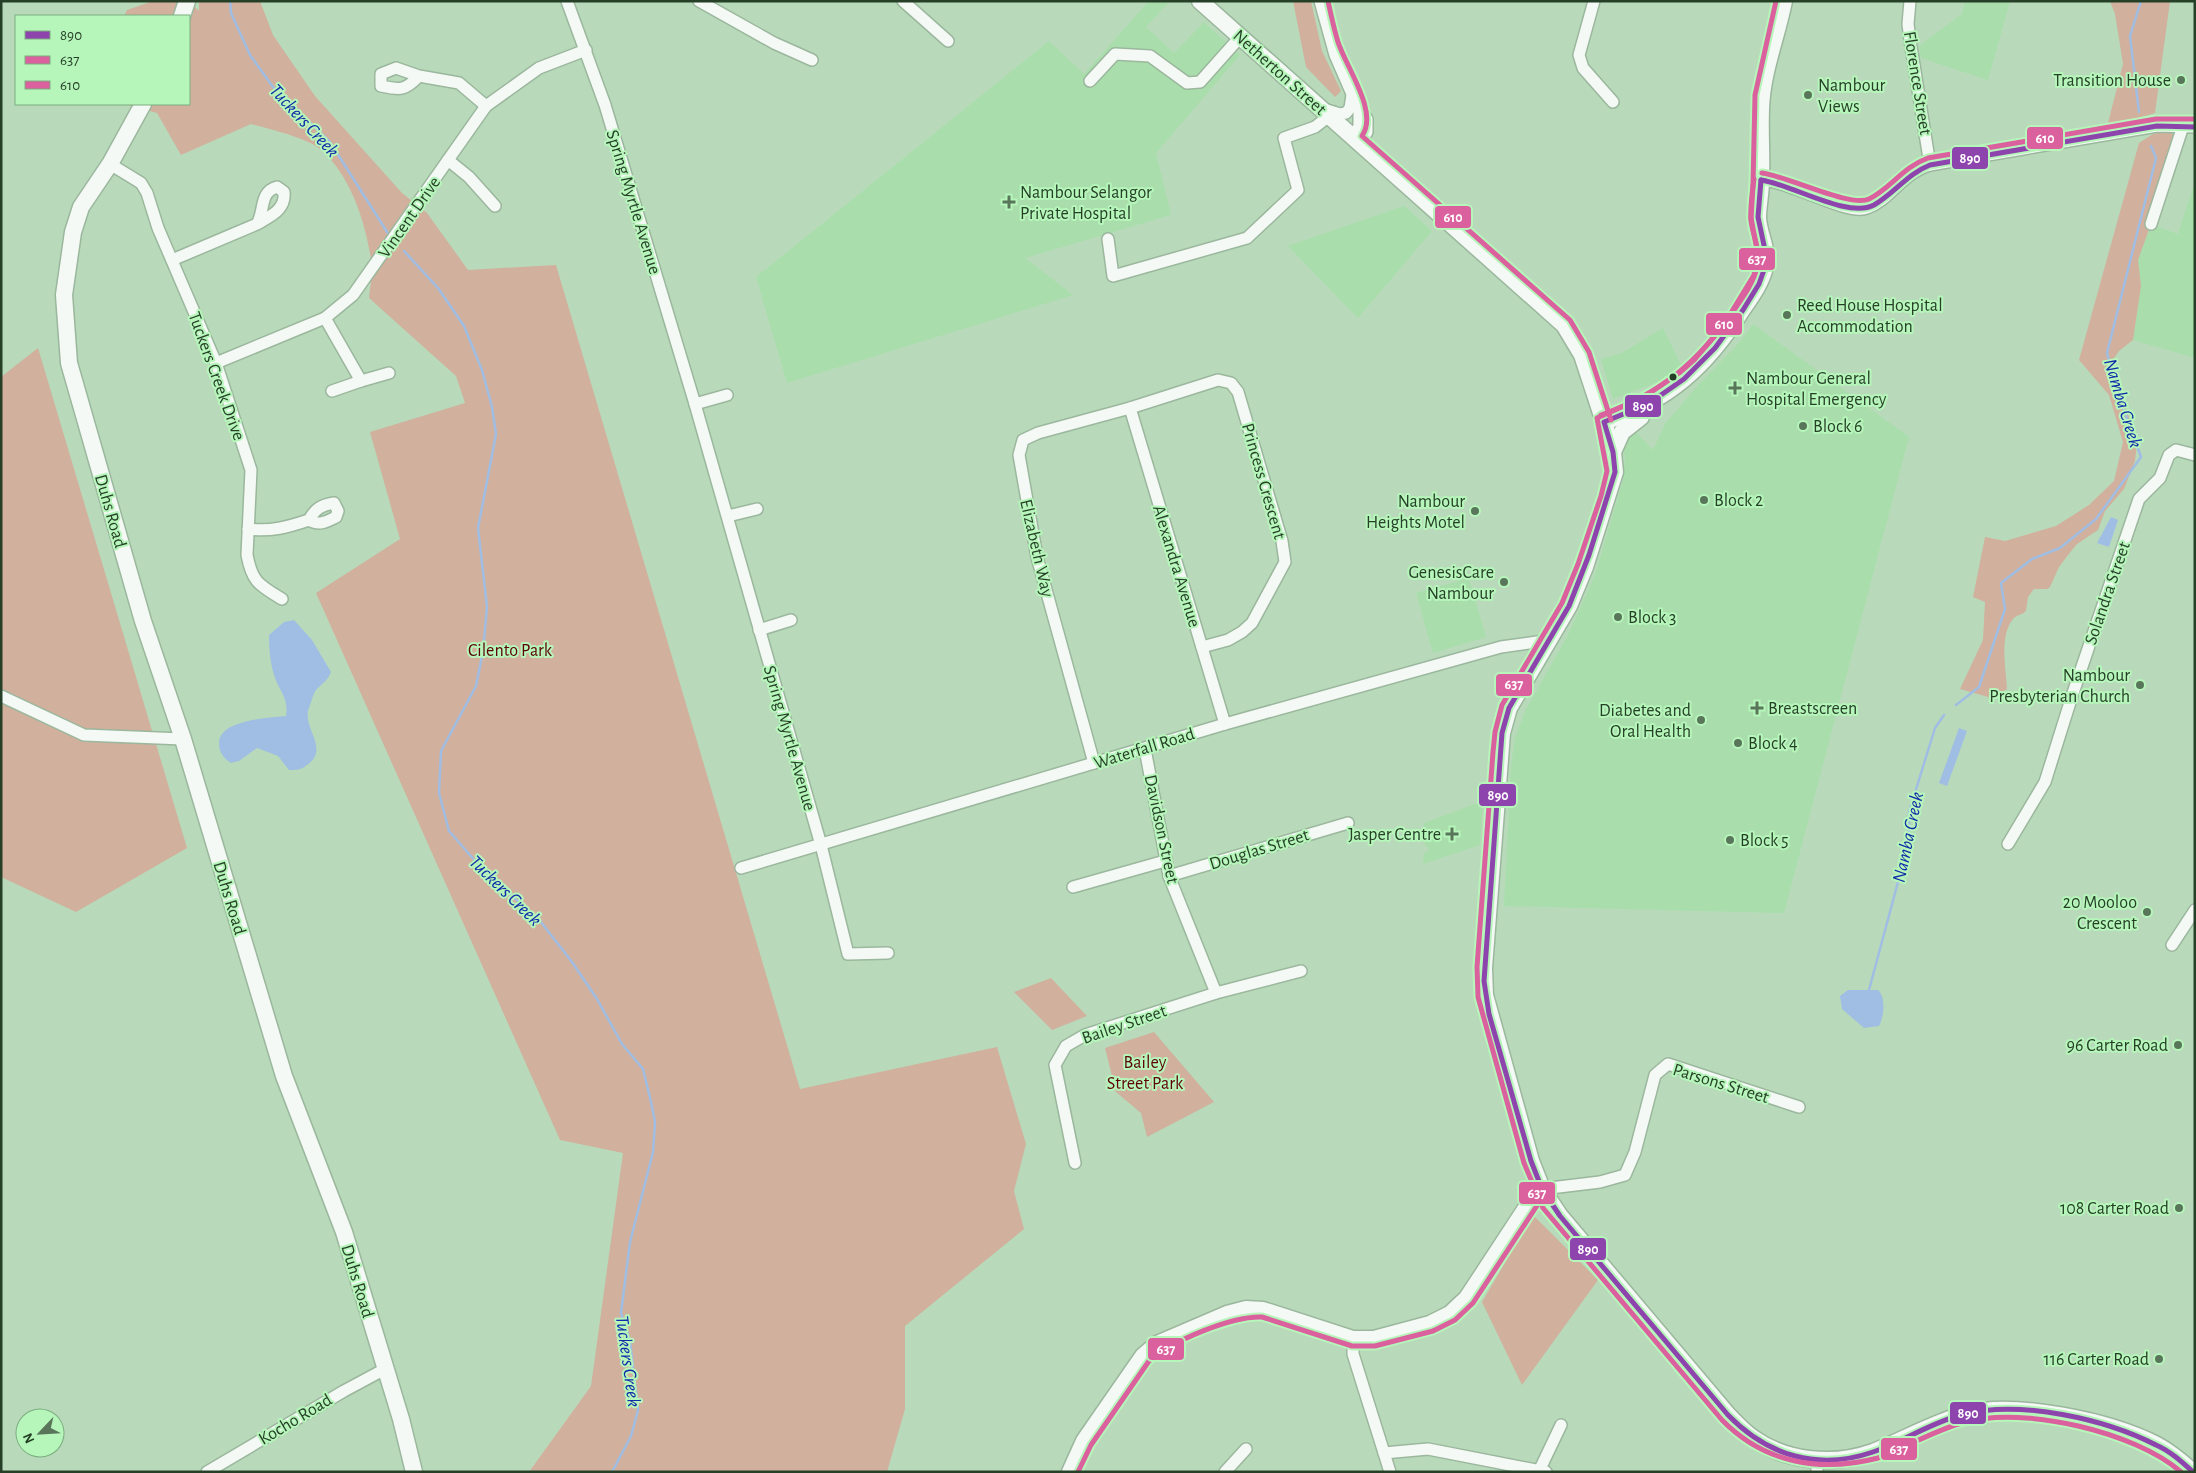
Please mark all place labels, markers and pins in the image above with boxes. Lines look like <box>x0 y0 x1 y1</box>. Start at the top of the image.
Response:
place label: Transition House <box>2053 72 2171 90</box>
marker: Transition House <box>2175 74 2187 86</box>
place label: Nambour Views <box>1818 77 1886 116</box>
marker: Nambour Views <box>1802 89 1814 101</box>
place label: Nambour Selangor Private Hospital <box>1020 184 1152 223</box>
marker: Nambour Selangor Private Hospital <box>1002 195 1016 209</box>
place label: Reed House Hospital Accommodation <box>1797 297 1943 336</box>
marker: Reed House Hospital Accommodation <box>1781 309 1793 321</box>
place label: Nambour General Hospital Emergency <box>1746 370 1887 409</box>
unlabelled marker <box>1668 372 1678 382</box>
marker: Nambour General Hospital Emergency <box>1728 381 1742 395</box>
place label: Block 6 <box>1813 418 1863 436</box>
marker: Block 6 <box>1797 420 1809 432</box>
place label: Block 2 <box>1714 492 1763 510</box>
place label: Nambour Heights Motel <box>1366 493 1465 532</box>
marker: Block 2 <box>1698 494 1710 506</box>
marker: Nambour Heights Motel <box>1469 505 1481 517</box>
place label: GenesisCare Nambour <box>1408 564 1494 603</box>
marker: GenesisCare Nambour <box>1498 576 1510 588</box>
place label: Block 3 <box>1628 609 1676 627</box>
marker: Block 3 <box>1612 611 1624 623</box>
place label: Nambour Presbyterian Church <box>1989 667 2130 706</box>
marker: Nambour Presbyterian Church <box>2134 679 2146 691</box>
place label: Breastscreen <box>1768 700 1857 718</box>
marker: Breastscreen <box>1750 701 1764 715</box>
place label: Diabetes and Oral Health <box>1599 702 1691 741</box>
marker: Diabetes and Oral Health <box>1695 714 1707 726</box>
place label: Block 4 <box>1748 735 1798 753</box>
marker: Block 4 <box>1732 737 1744 749</box>
place label: Jasper Centre <box>1348 826 1441 844</box>
marker: Jasper Centre <box>1445 827 1459 841</box>
place label: Block 5 <box>1740 832 1789 850</box>
marker: Block 5 <box>1724 834 1736 846</box>
place label: 20 Mooloo Crescent <box>2063 894 2137 933</box>
marker: 20 Mooloo Crescent <box>2141 906 2153 918</box>
place label: 96 Carter Road <box>2066 1037 2168 1055</box>
marker: 96 Carter Road <box>2172 1039 2184 1051</box>
place label: 108 Carter Road <box>2060 1200 2169 1218</box>
marker: 108 Carter Road <box>2173 1202 2185 1214</box>
place label: 116 Carter Road <box>2044 1351 2149 1369</box>
marker: 116 Carter Road <box>2153 1353 2165 1365</box>

